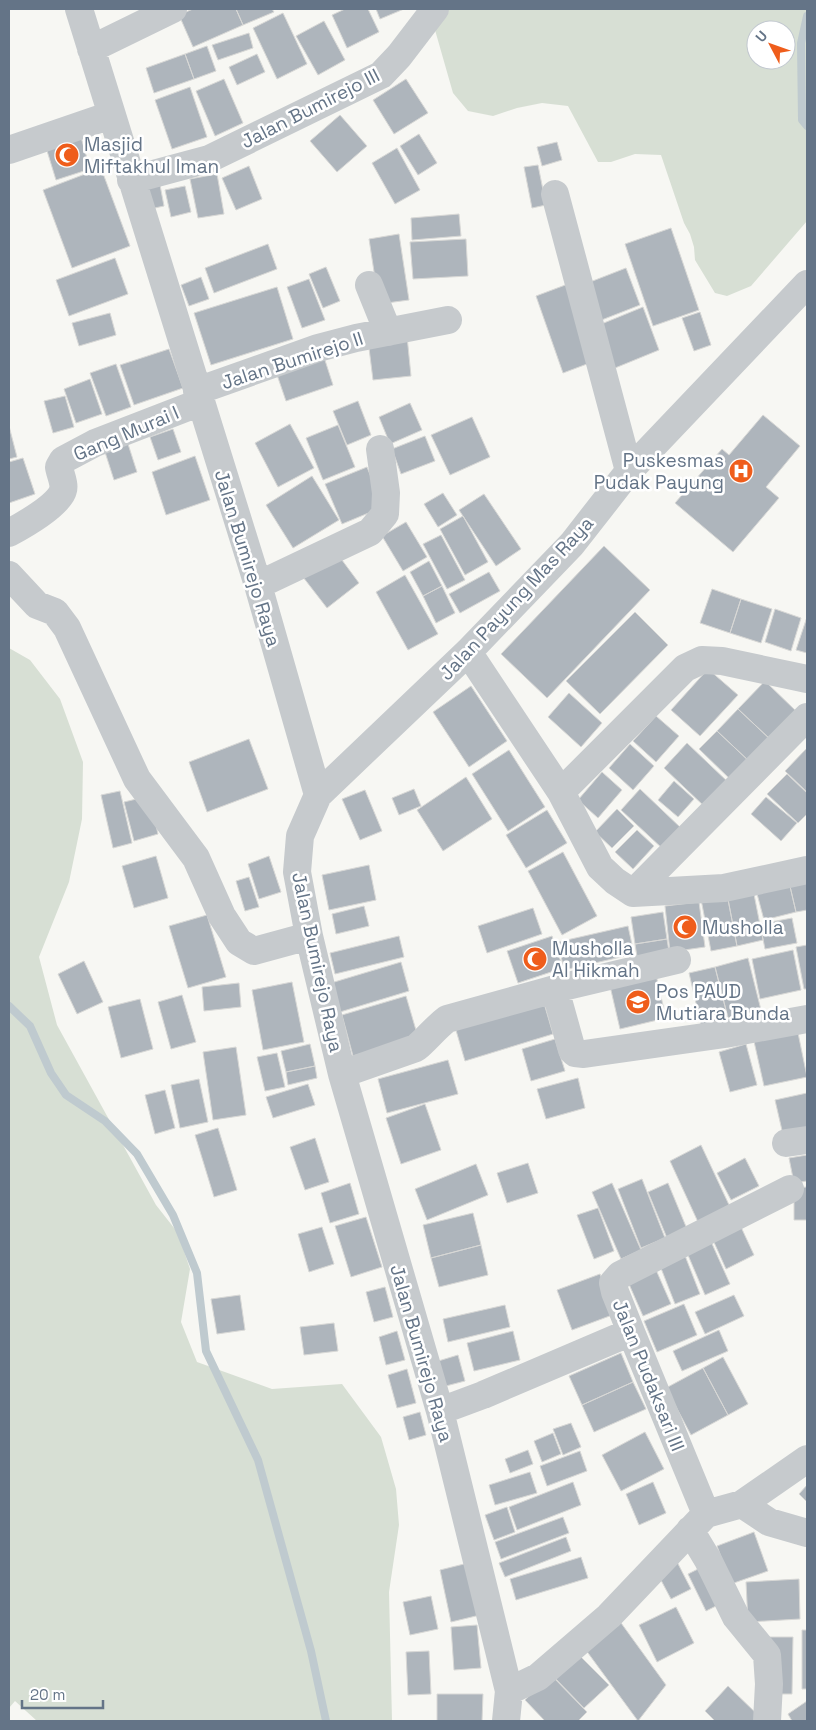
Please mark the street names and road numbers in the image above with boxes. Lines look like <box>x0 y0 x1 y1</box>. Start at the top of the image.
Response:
street label: Jalan Bumirejo III <box>237 63 384 154</box>
street label: Jalan Bumirejo II <box>218 326 366 395</box>
street label: Gang Murai I <box>70 400 183 467</box>
street label: Jalan Bumirejo Raya <box>209 467 286 650</box>
street label: Jalan Payung Mas Raya <box>434 511 599 686</box>
street label: Jalan Bumirejo Raya <box>286 870 349 1055</box>
street label: Jalan Bumirejo Raya <box>384 1261 459 1445</box>
street label: Jalan Pudaksari III <box>607 1296 690 1455</box>

